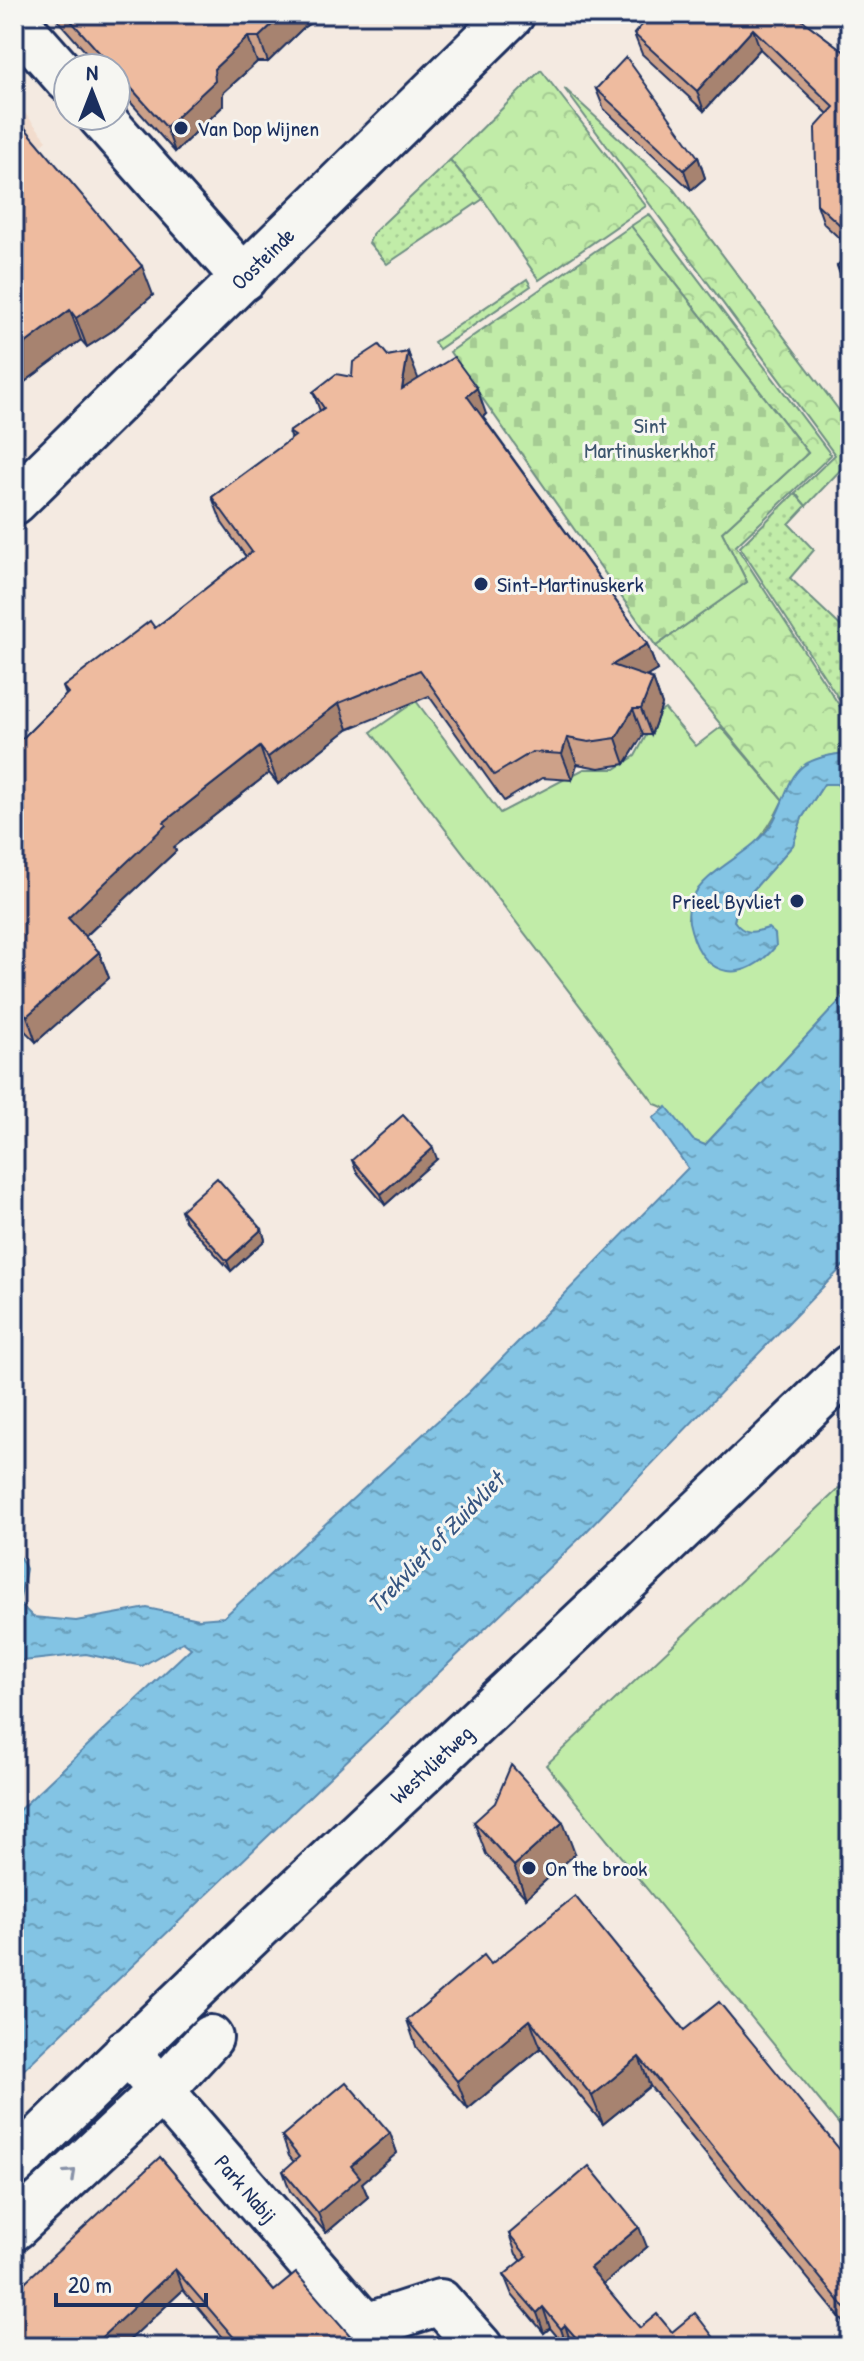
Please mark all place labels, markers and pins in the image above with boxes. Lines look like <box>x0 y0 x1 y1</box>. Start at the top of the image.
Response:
place label: Van Dop Wijnen <box>197 113 319 143</box>
marker: Van Dop Wijnen <box>172 119 190 137</box>
place label: Sint-Martinuskerk <box>497 569 644 599</box>
marker: Sint-Martinuskerk <box>472 575 490 593</box>
place label: Prieel Byvliet <box>672 886 781 916</box>
marker: Prieel Byvliet <box>788 892 806 910</box>
place label: On the brook <box>545 1853 647 1883</box>
marker: On the brook <box>520 1859 538 1877</box>

